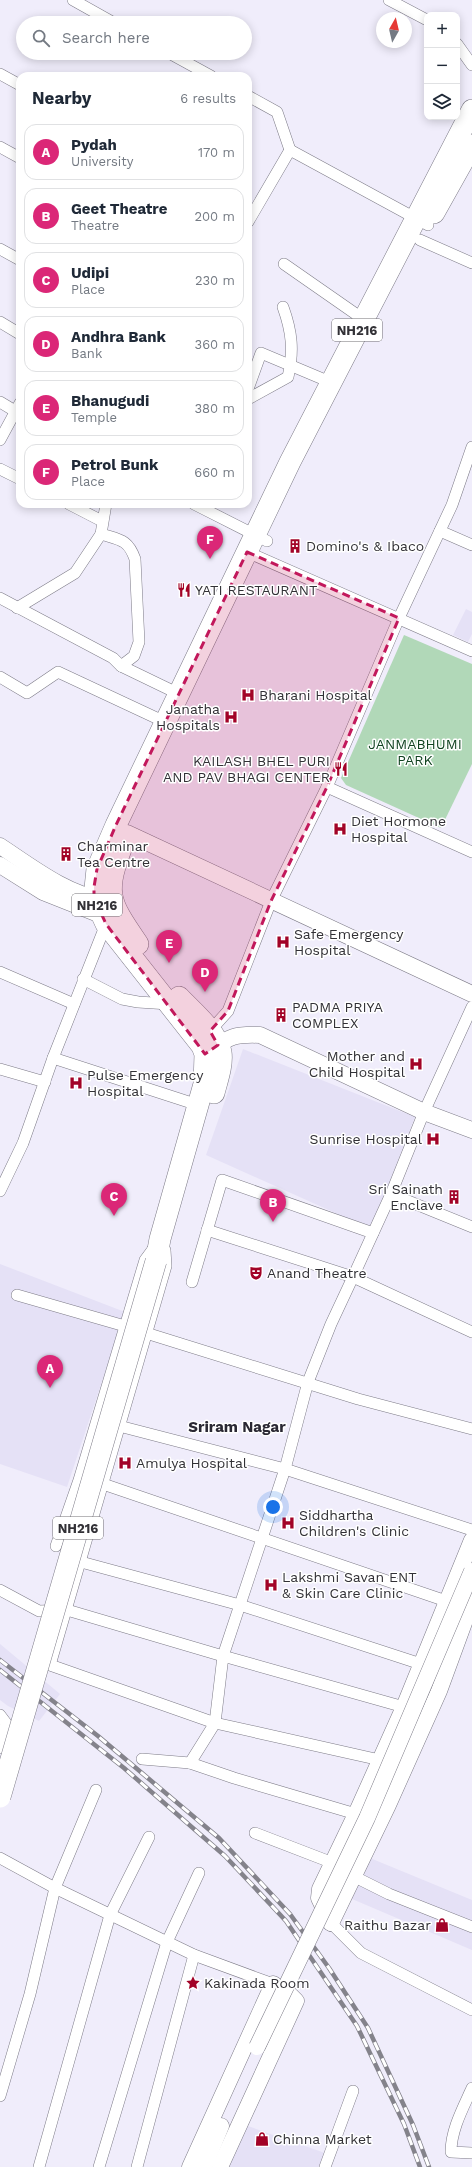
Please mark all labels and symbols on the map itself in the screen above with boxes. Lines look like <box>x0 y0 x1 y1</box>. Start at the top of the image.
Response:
north arrow <box>376 12 412 48</box>
road number: NH216 <box>332 319 382 341</box>
pin: F <box>197 526 223 559</box>
building icon: Domino's & Ibaco <box>287 538 303 554</box>
place label: Domino's & Ibaco <box>306 538 424 554</box>
restaurant icon: YATI RESTAURANT <box>176 582 192 598</box>
place label: YATI RESTAURANT <box>195 582 318 598</box>
hospital icon: Bharani Hospital <box>240 687 256 703</box>
place label: Bharani Hospital <box>259 687 373 703</box>
place label: Janatha Hospitals <box>156 701 220 733</box>
hospital icon: Janatha Hospitals <box>223 709 239 725</box>
park label: JANMABHUMI PARK <box>368 736 462 768</box>
place label: KAILASH BHEL PURI AND PAV BHAGI CENTER <box>163 753 330 785</box>
restaurant icon: KAILASH BHEL PURI AND PAV BHAGI CENTER <box>333 761 349 777</box>
place label: Diet Hormone Hospital <box>351 813 446 845</box>
hospital icon: Diet Hormone Hospital <box>332 821 348 837</box>
place label: Charminar Tea Centre <box>77 838 150 870</box>
building icon: Charminar Tea Centre <box>58 846 74 862</box>
road number: NH216 <box>72 894 122 916</box>
place label: Safe Emergency Hospital <box>294 926 404 958</box>
pin: E <box>156 930 182 963</box>
hospital icon: Safe Emergency Hospital <box>275 934 291 950</box>
pin: D <box>192 959 218 992</box>
place label: PADMA PRIYA COMPLEX <box>292 999 383 1031</box>
building icon: PADMA PRIYA COMPLEX <box>273 1007 289 1023</box>
place label: Mother and Child Hospital <box>309 1048 406 1080</box>
hospital icon: Mother and Child Hospital <box>408 1056 424 1072</box>
place label: Pulse Emergency Hospital <box>87 1067 204 1099</box>
hospital icon: Pulse Emergency Hospital <box>68 1075 84 1091</box>
place label: Sunrise Hospital <box>310 1131 423 1147</box>
hospital icon: Sunrise Hospital <box>425 1131 441 1147</box>
place label: Sri Sainath Enclave <box>369 1181 443 1213</box>
pin: C <box>101 1183 127 1216</box>
pin: B <box>260 1189 286 1222</box>
building icon: Sri Sainath Enclave <box>446 1189 462 1205</box>
theatre icon: Anand Theatre <box>248 1265 264 1281</box>
place label: Anand Theatre <box>267 1265 367 1281</box>
pin: A <box>37 1355 63 1388</box>
district label: Sriram Nagar <box>188 1418 286 1436</box>
hospital icon: Amulya Hospital <box>117 1455 133 1471</box>
place label: Amulya Hospital <box>136 1455 248 1471</box>
your location <box>263 1497 283 1517</box>
place label: Siddhartha Children's Clinic <box>299 1507 409 1539</box>
hospital icon: Siddhartha Children's Clinic <box>280 1515 296 1531</box>
road number: NH216 <box>53 1517 103 1539</box>
place label: Lakshmi Savan ENT & Skin Care Clinic <box>282 1569 417 1601</box>
hospital icon: Lakshmi Savan ENT & Skin Care Clinic <box>263 1577 279 1593</box>
place label: Raithu Bazar <box>344 1917 431 1933</box>
shop icon: Raithu Bazar <box>434 1917 450 1933</box>
place icon: Kakinada Room <box>185 1975 201 1991</box>
place label: Kakinada Room <box>204 1975 310 1991</box>
shop icon: Chinna Market <box>254 2131 270 2147</box>
place label: Chinna Market <box>273 2131 372 2147</box>

